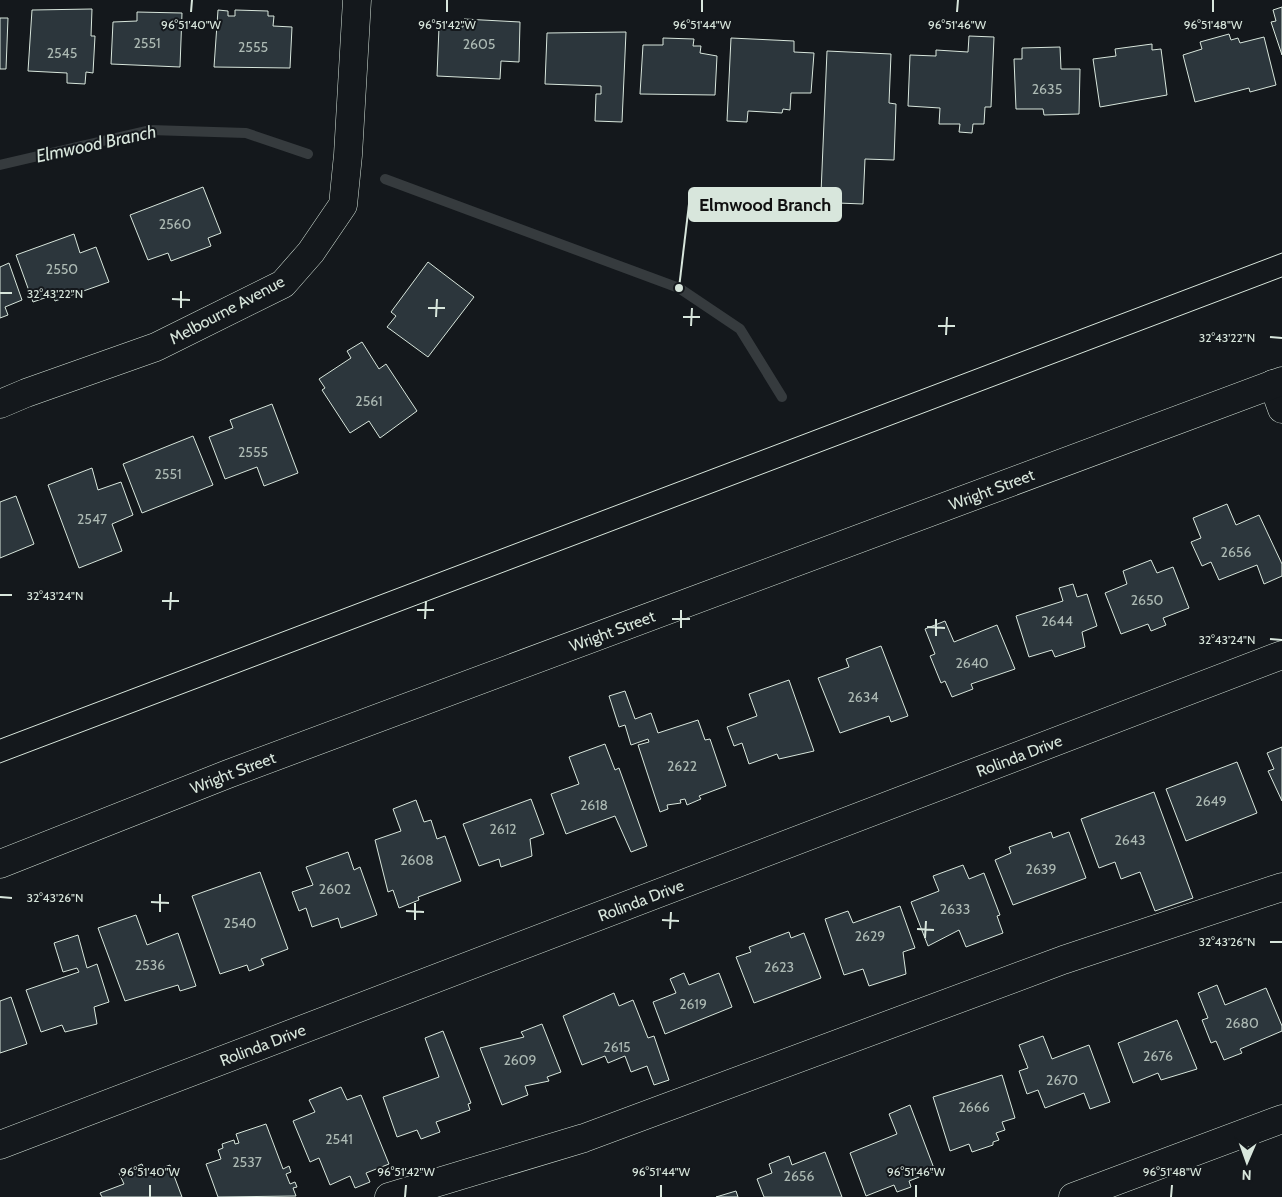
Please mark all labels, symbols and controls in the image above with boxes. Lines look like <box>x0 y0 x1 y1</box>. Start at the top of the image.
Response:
text: 96°51'40"W <box>161 17 222 32</box>
text: 96°51'42"W <box>418 17 476 32</box>
text: 96°51'44"W <box>673 17 732 32</box>
text: 96°51'46"W <box>928 17 987 32</box>
text: 96°51'48"W <box>1184 17 1243 32</box>
house number: 2551 <box>133 34 161 52</box>
house number: 2605 <box>463 35 495 53</box>
house number: 2555 <box>238 38 268 56</box>
house number: 2545 <box>47 44 77 62</box>
house number: 2635 <box>1032 80 1062 98</box>
water label: Elmwood Branch <box>34 121 158 167</box>
callout: Elmwood Branch <box>689 188 841 221</box>
text: Elmwood Branch <box>699 194 831 216</box>
house number: 2560 <box>159 215 192 233</box>
house number: 2550 <box>46 260 78 278</box>
street label: Melbourne Avenue <box>166 272 288 348</box>
text: 32°43'22"N <box>27 286 83 301</box>
text: 32°43'22"N <box>1199 330 1255 345</box>
house number: 2561 <box>355 392 383 410</box>
house number: 2555 <box>238 443 268 461</box>
house number: 2551 <box>154 465 182 483</box>
street label: Wright Street <box>946 465 1037 514</box>
house number: 2547 <box>77 510 107 528</box>
house number: 2656 <box>1221 543 1251 561</box>
text: 32°43'24"N <box>27 588 83 603</box>
house number: 2650 <box>1131 591 1164 609</box>
street label: Wright Street <box>567 606 658 655</box>
house number: 2644 <box>1041 612 1073 630</box>
text: 32°43'24"N <box>1199 632 1255 647</box>
house number: 2640 <box>955 654 989 672</box>
house number: 2634 <box>848 688 878 706</box>
street label: Rolinda Drive <box>973 730 1065 781</box>
street label: Wright Street <box>187 747 279 798</box>
house number: 2622 <box>667 757 697 775</box>
house number: 2649 <box>1195 792 1227 810</box>
house number: 2618 <box>580 796 608 814</box>
house number: 2612 <box>489 820 517 838</box>
house number: 2643 <box>1115 831 1145 849</box>
house number: 2608 <box>400 851 434 869</box>
house number: 2639 <box>1026 860 1056 878</box>
street label: Rolinda Drive <box>595 875 686 925</box>
house number: 2602 <box>319 880 351 898</box>
text: 32°43'26"N <box>27 890 83 905</box>
house number: 2633 <box>940 900 970 918</box>
house number: 2540 <box>224 914 257 932</box>
house number: 2629 <box>855 927 885 945</box>
text: 32°43'26"N <box>1199 934 1255 949</box>
house number: 2536 <box>135 956 165 974</box>
house number: 2623 <box>764 958 794 976</box>
house number: 2619 <box>679 995 707 1013</box>
house number: 2680 <box>1225 1014 1259 1032</box>
street label: Rolinda Drive <box>217 1020 308 1070</box>
house number: 2615 <box>603 1038 631 1056</box>
house number: 2676 <box>1143 1047 1173 1065</box>
house number: 2609 <box>503 1051 537 1069</box>
house number: 2670 <box>1046 1071 1078 1089</box>
house number: 2666 <box>958 1098 990 1116</box>
house number: 2541 <box>325 1130 353 1148</box>
north arrow <box>1222 1137 1272 1187</box>
house number: 2537 <box>232 1153 262 1171</box>
text: 96°51'40"W <box>120 1164 181 1179</box>
text: 96°51'42"W <box>377 1164 435 1179</box>
text: 96°51'44"W <box>632 1164 691 1179</box>
text: 96°51'46"W <box>887 1164 946 1179</box>
text: 96°51'48"W <box>1143 1164 1202 1179</box>
text: N <box>1241 1166 1252 1184</box>
house number: 2656 <box>784 1167 814 1185</box>

